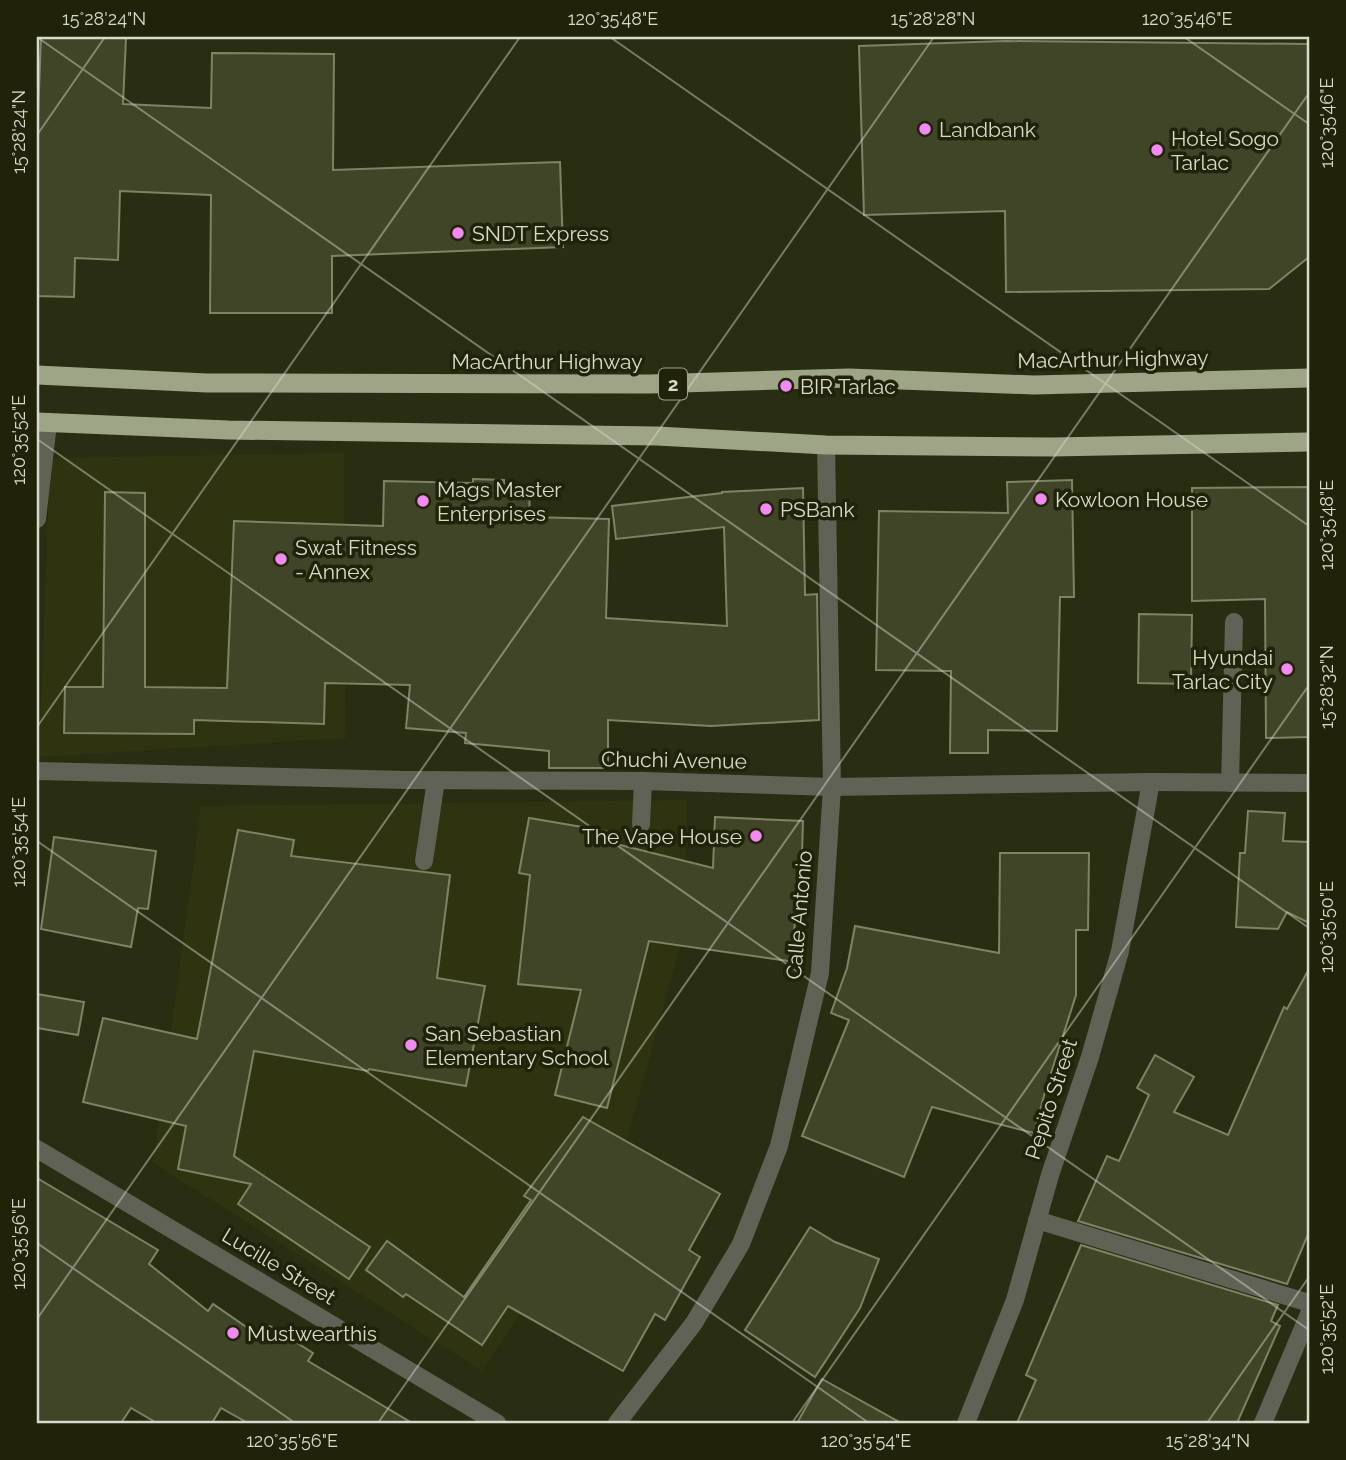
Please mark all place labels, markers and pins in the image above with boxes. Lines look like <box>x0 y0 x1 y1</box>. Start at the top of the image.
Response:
place label: Landbank <box>939 117 1036 142</box>
marker: Landbank <box>917 121 933 137</box>
place label: Hotel Sogo Tarlac <box>1171 126 1279 175</box>
marker: Hotel Sogo Tarlac <box>1149 142 1165 158</box>
place label: SNDT Express <box>472 221 609 246</box>
marker: SNDT Express <box>450 225 466 241</box>
place label: BIR Tarlac <box>800 374 896 399</box>
marker: BIR Tarlac <box>778 378 794 394</box>
place label: Mags Master Enterprises <box>437 477 562 526</box>
place label: Kowloon House <box>1055 487 1208 512</box>
marker: Kowloon House <box>1033 491 1049 507</box>
marker: Mags Master Enterprises <box>415 493 431 509</box>
place label: PSBank <box>780 497 855 522</box>
marker: PSBank <box>758 501 774 517</box>
place label: Swat Fitness - Annex <box>295 535 417 584</box>
marker: Swat Fitness - Annex <box>273 551 289 567</box>
place label: Hyundai Tarlac City <box>1172 645 1273 694</box>
marker: Hyundai Tarlac City <box>1279 661 1295 677</box>
place label: The Vape House <box>582 824 742 849</box>
marker: The Vape House <box>748 828 764 844</box>
place label: San Sebastian Elementary School <box>425 1021 609 1070</box>
marker: San Sebastian Elementary School <box>403 1037 419 1053</box>
place label: Mustwearthis <box>247 1321 377 1346</box>
marker: Mustwearthis <box>225 1325 241 1341</box>

